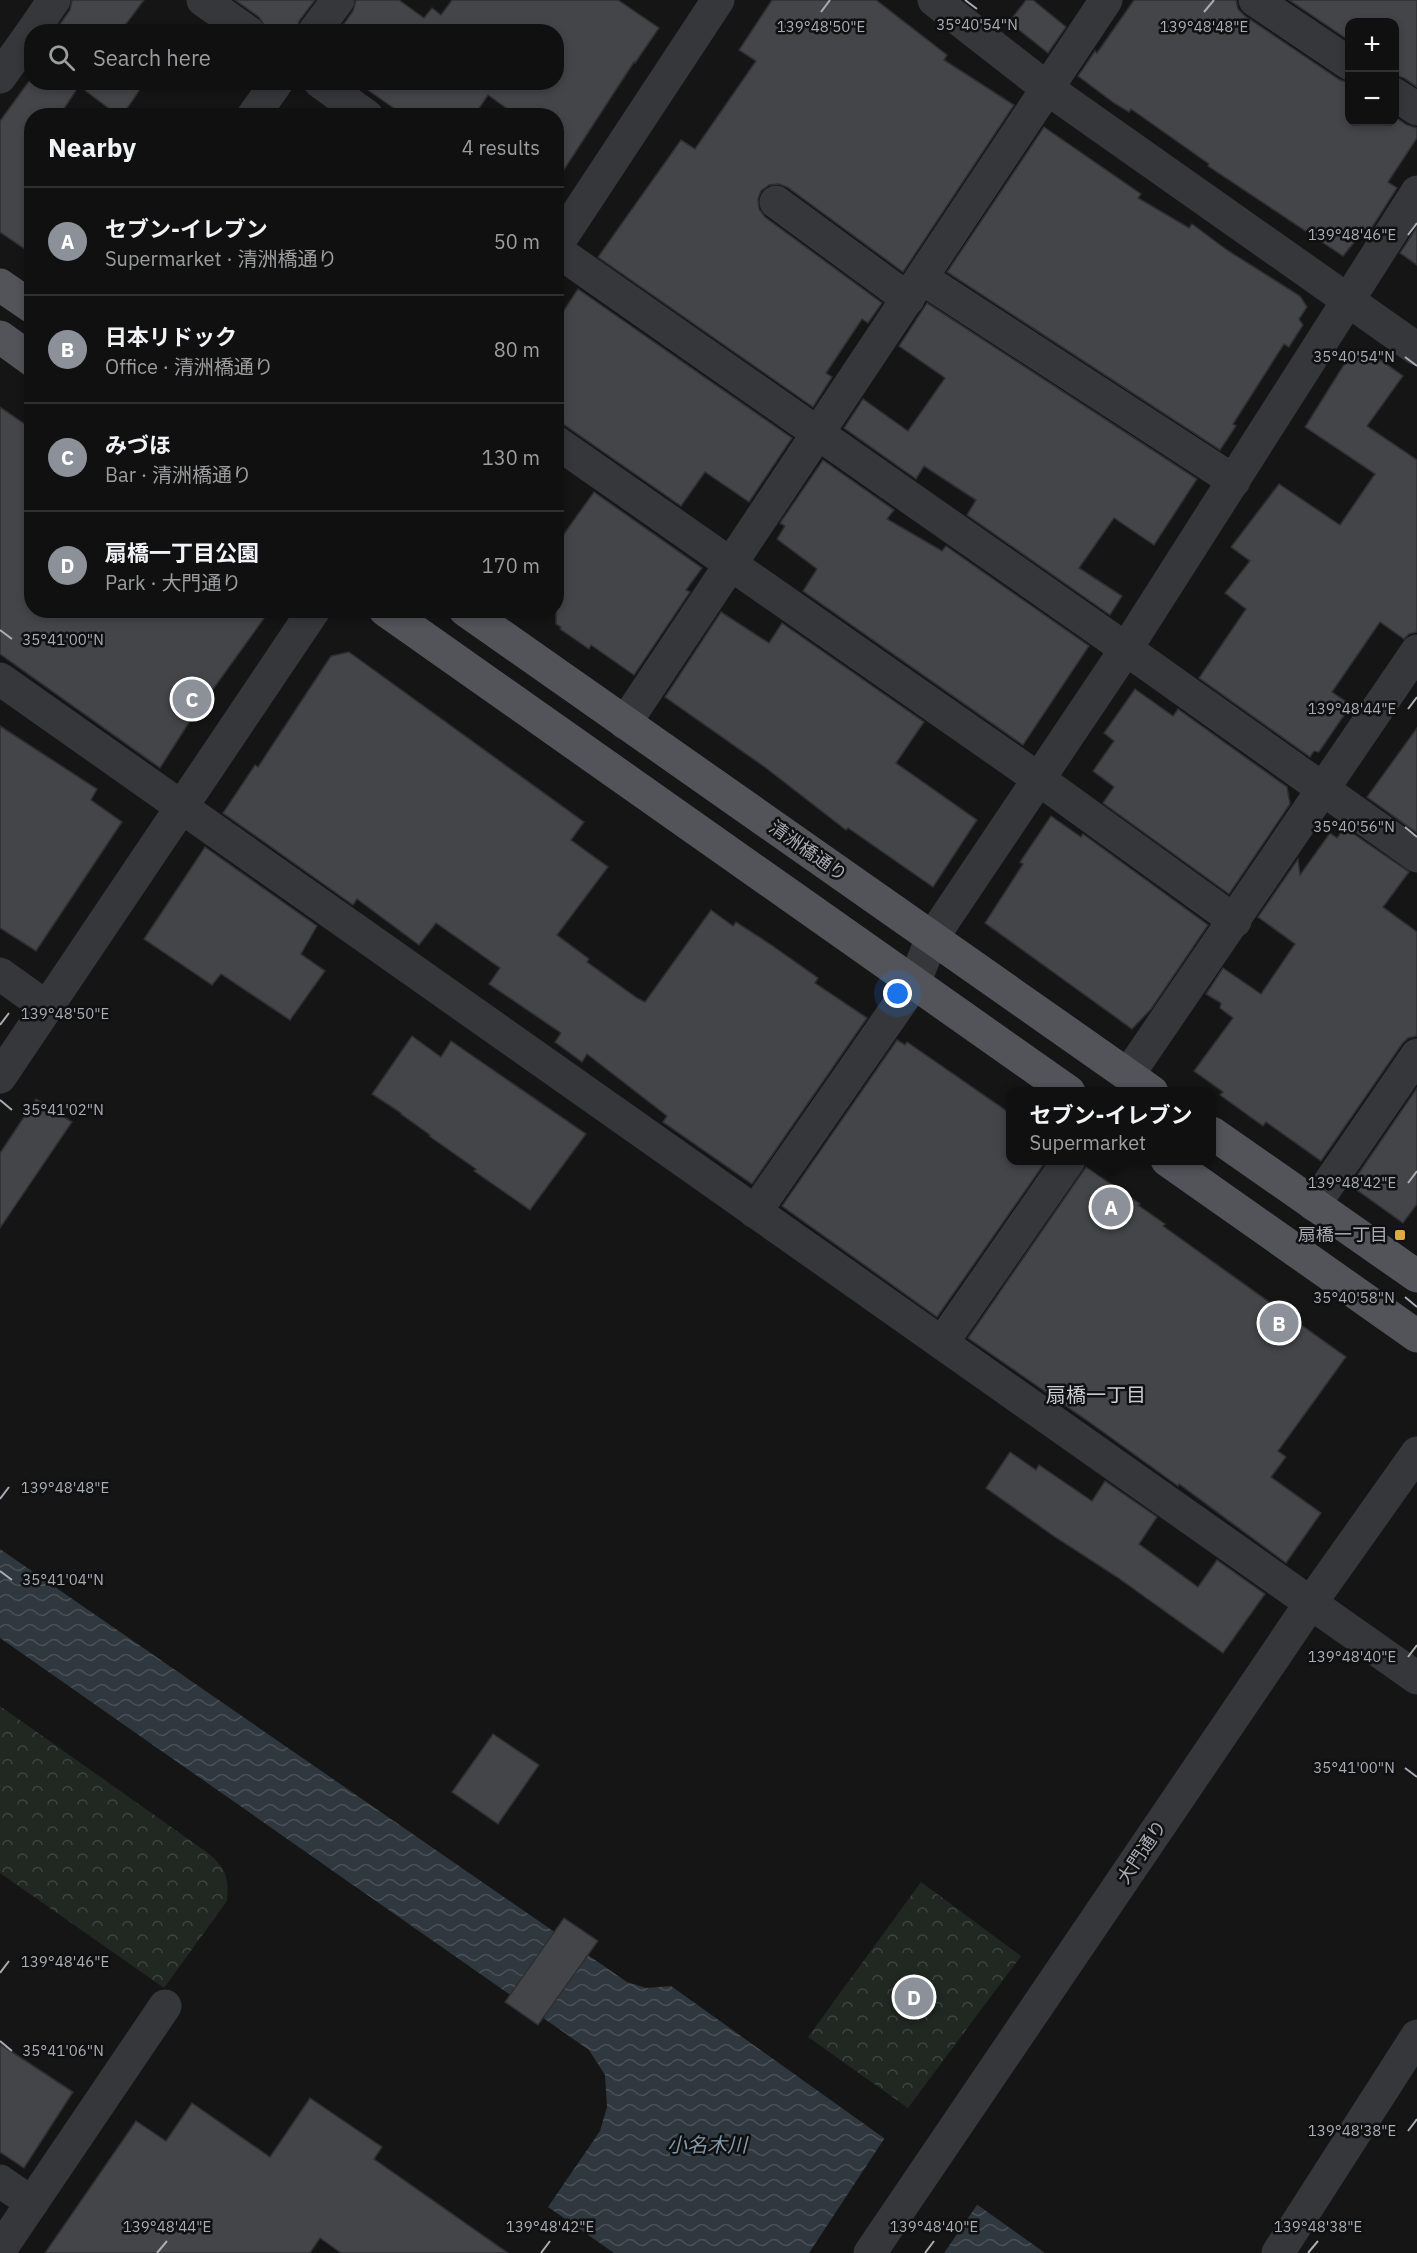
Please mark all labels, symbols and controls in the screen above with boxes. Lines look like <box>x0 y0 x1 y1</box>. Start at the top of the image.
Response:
text: 35°40'54"N <box>936 15 1018 34</box>
text: 139°48'50"E <box>777 17 865 36</box>
text: 139°48'48"E <box>1160 17 1248 36</box>
map controls <box>1345 18 1399 126</box>
button: + <box>1345 18 1399 72</box>
search box <box>24 24 564 90</box>
icon: search <box>45 41 78 74</box>
text: Search here <box>93 43 211 72</box>
button: − <box>1345 72 1399 126</box>
text: Nearby <box>48 130 136 164</box>
text: 4 results <box>462 134 540 161</box>
text: セブン-イレブン <box>105 214 268 243</box>
text: 139°48'46"E <box>1308 225 1396 244</box>
text: A <box>61 228 74 255</box>
text: 50 m <box>494 228 540 255</box>
text: Supermarket · 清洲橋通り <box>105 245 338 272</box>
text: 日本リドック <box>105 322 237 351</box>
text: B <box>61 336 74 363</box>
text: 80 m <box>494 336 540 363</box>
text: 35°40'54"N <box>1313 347 1395 366</box>
text: Office · 清洲橋通り <box>105 353 274 380</box>
text: みづほ <box>105 430 171 459</box>
text: C <box>61 444 74 471</box>
text: 130 m <box>482 444 540 471</box>
text: Bar · 清洲橋通り <box>105 461 252 488</box>
text: 扇橋一丁目公園 <box>105 538 259 567</box>
text: D <box>61 552 74 579</box>
text: 170 m <box>482 552 540 579</box>
text: Park · 大門通り <box>105 569 241 596</box>
text: 35°41'00"N <box>22 630 104 649</box>
pin: C <box>172 676 212 722</box>
text: 139°48'44"E <box>1308 699 1396 718</box>
street label: 清洲橋通り <box>765 815 852 886</box>
text: 35°40'56"N <box>1313 817 1395 836</box>
your location <box>883 979 912 1008</box>
text: 139°48'50"E <box>21 1004 109 1023</box>
popup <box>1006 1087 1216 1165</box>
text: 35°41'02"N <box>22 1100 104 1119</box>
text: セブン-イレブン <box>1030 1100 1192 1129</box>
text: Supermarket <box>1030 1129 1146 1156</box>
text: 139°48'42"E <box>1308 1173 1396 1192</box>
pin: A <box>1092 1184 1130 1230</box>
place label: 扇橋一丁目 <box>1298 1223 1388 1246</box>
marker: 扇橋一丁目 <box>1393 1228 1407 1242</box>
text: 35°40'58"N <box>1313 1288 1395 1307</box>
pin: B <box>1260 1300 1298 1346</box>
district label: 扇橋一丁目 <box>1046 1381 1146 1408</box>
text: 139°48'48"E <box>21 1478 109 1497</box>
text: 35°41'04"N <box>22 1570 104 1589</box>
text: 139°48'40"E <box>1308 1647 1396 1666</box>
text: 35°41'00"N <box>1313 1758 1395 1777</box>
street label: 大門通り <box>1112 1815 1171 1888</box>
text: 139°48'46"E <box>21 1952 109 1971</box>
pin: D <box>894 1974 934 2020</box>
text: 35°41'06"N <box>22 2041 104 2060</box>
text: 139°48'38"E <box>1308 2121 1396 2140</box>
water label: 小名木川 <box>667 2131 749 2158</box>
text: 139°48'44"E <box>123 2217 211 2236</box>
text: 139°48'42"E <box>506 2217 594 2236</box>
text: 139°48'40"E <box>890 2217 978 2236</box>
text: 139°48'38"E <box>1274 2217 1362 2236</box>

